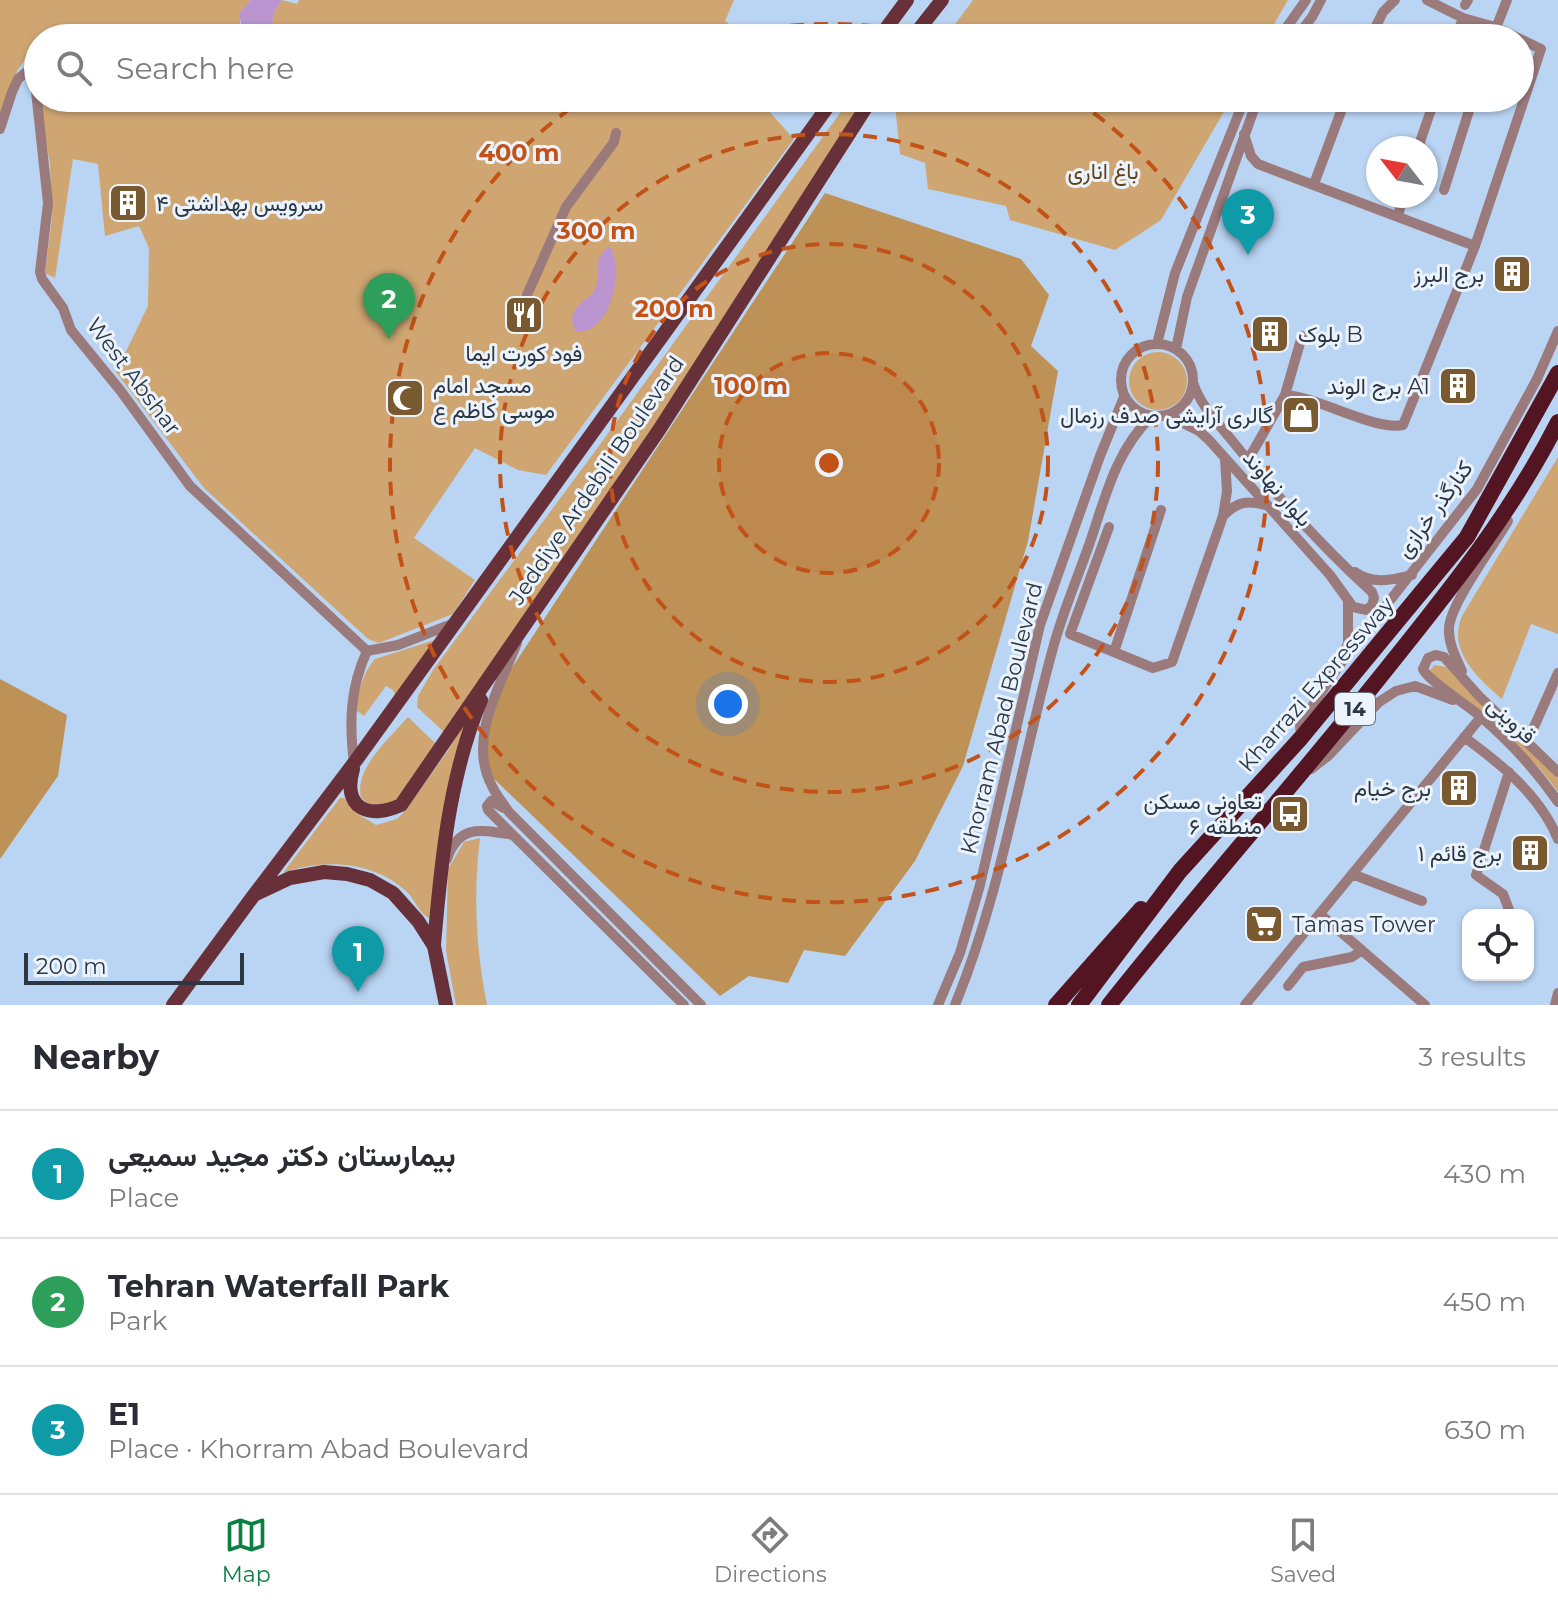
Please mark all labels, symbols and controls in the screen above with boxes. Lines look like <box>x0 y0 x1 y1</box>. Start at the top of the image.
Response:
search box <box>24 24 1534 112</box>
icon: search <box>52 46 96 90</box>
text: Search here <box>116 50 294 87</box>
north arrow <box>1366 136 1438 208</box>
text: 400 m <box>478 138 560 167</box>
park label: باغ اناری <box>1068 158 1138 186</box>
building icon: سرویس بهداشتی ۴ <box>107 182 149 224</box>
pin: 3 <box>1222 189 1274 255</box>
place label: سرویس بهداشتی ۴ <box>156 190 323 217</box>
text: 300 m <box>556 216 635 245</box>
building icon: برج البرز <box>1491 253 1533 295</box>
place label: برج البرز <box>1413 261 1484 289</box>
pin: 2 <box>363 273 415 339</box>
restaurant icon: فود کورت ایما <box>503 294 545 336</box>
text: 200 m <box>635 294 713 323</box>
street label: West Abshar <box>81 312 187 440</box>
building icon: بلوک B <box>1249 313 1291 355</box>
place label: بلوک B <box>1298 321 1363 348</box>
place label: فود کورت ایما <box>466 340 582 367</box>
street label: Jeddiye Ardebili Boulevard <box>503 351 690 610</box>
building icon: برج الوند A1 <box>1437 365 1479 407</box>
text: 100 m <box>714 371 788 400</box>
place label: مسجد امام موسی کاظم ع <box>433 372 555 425</box>
place label: برج الوند A1 <box>1327 373 1430 401</box>
mosque icon: مسجد امام موسی کاظم ع <box>384 377 426 419</box>
shop icon: گالری آرایشی صدف رزمال <box>1280 394 1322 436</box>
place label: گالری آرایشی صدف رزمال <box>1060 402 1273 429</box>
street label: بلوار نهاوند <box>1237 445 1318 532</box>
centre of rings <box>815 449 843 477</box>
street label: کنارگذر خرازی <box>1390 455 1479 563</box>
street label: Khorram Abad Boulevard <box>955 579 1048 857</box>
street label: Kharrazi Expressway <box>1233 591 1400 778</box>
your location <box>708 684 748 724</box>
street label: قزوینی <box>1482 691 1542 750</box>
road number: 14 <box>1335 693 1375 725</box>
building icon: برج خیام <box>1438 767 1480 809</box>
place label: برج خیام <box>1354 775 1431 803</box>
place label: تعاونی مسکن منطقه ۶ <box>1143 788 1262 840</box>
bus stop icon: تعاونی مسکن منطقه ۶ <box>1269 793 1311 835</box>
building icon: برج قائم ۱ <box>1509 832 1551 874</box>
place label: برج قائم ۱ <box>1418 840 1502 868</box>
supermarket icon: Tamas Tower <box>1243 903 1285 945</box>
map controls <box>1462 909 1534 981</box>
button: locate <box>1462 909 1534 981</box>
place label: Tamas Tower <box>1292 911 1436 938</box>
pin: 1 <box>332 926 384 992</box>
scale bar <box>24 949 244 985</box>
text: 200 m <box>36 953 107 980</box>
text: Nearby <box>32 1036 159 1078</box>
text: 3 results <box>1419 1041 1526 1073</box>
text: بیمارستان دکتر مجید سمیعی <box>108 1137 456 1174</box>
text: 1 <box>53 1158 63 1190</box>
text: 430 m <box>1443 1158 1526 1190</box>
text: Place <box>108 1182 179 1214</box>
text: Tehran Waterfall Park <box>108 1268 449 1305</box>
text: 2 <box>50 1286 66 1318</box>
text: 450 m <box>1443 1286 1526 1318</box>
text: Park <box>108 1305 167 1337</box>
text: E1 <box>108 1396 140 1433</box>
text: 3 <box>50 1414 66 1446</box>
text: 630 m <box>1444 1414 1526 1446</box>
text: Place · Khorram Abad Boulevard <box>108 1433 529 1465</box>
tab: Map <box>222 1513 271 1588</box>
tab: Directions <box>714 1513 827 1588</box>
tab: Saved <box>1270 1513 1336 1588</box>

